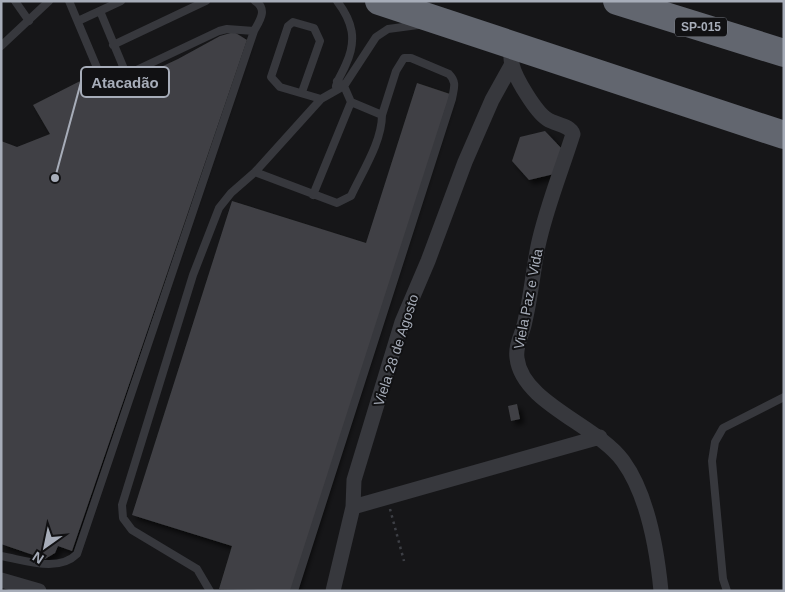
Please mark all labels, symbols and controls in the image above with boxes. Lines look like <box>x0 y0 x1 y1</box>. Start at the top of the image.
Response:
road number: SP-015 <box>675 18 727 36</box>
callout: Atacadão <box>81 67 169 97</box>
text: Atacadão <box>91 74 159 91</box>
street label: Viela Paz e Vida <box>510 247 546 351</box>
street label: Viela 28 de Agosto <box>370 292 422 408</box>
north arrow <box>20 522 70 572</box>
text: N <box>29 548 47 567</box>

